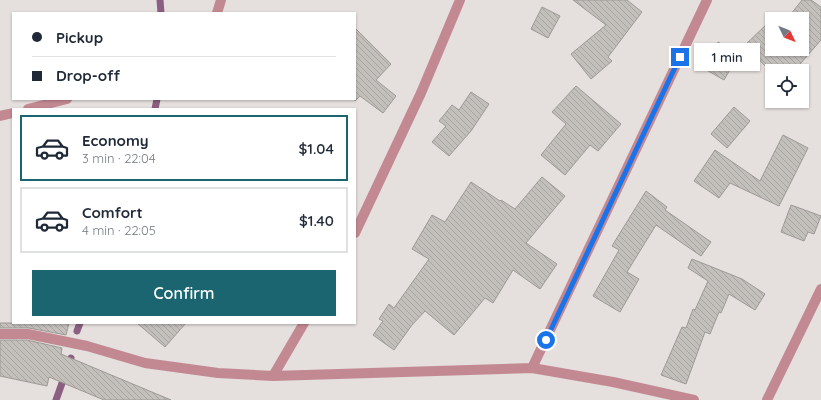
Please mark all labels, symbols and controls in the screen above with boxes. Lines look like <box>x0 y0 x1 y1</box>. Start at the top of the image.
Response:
north arrow <box>765 12 809 56</box>
map controls <box>765 12 809 108</box>
text: Pickup <box>56 28 103 47</box>
callout: 1 min <box>694 43 760 71</box>
route end <box>671 48 689 66</box>
text: 1 min <box>711 49 743 65</box>
button: locate <box>765 64 809 108</box>
text: Drop-off <box>56 66 120 85</box>
icon: car <box>34 130 70 166</box>
text: Economy <box>82 131 149 150</box>
text: $1.04 <box>298 139 334 158</box>
text: 3 min · 22:04 <box>82 150 156 166</box>
icon: car <box>34 202 70 238</box>
text: Comfort <box>82 203 143 222</box>
text: $1.40 <box>299 211 334 230</box>
text: 4 min · 22:05 <box>82 222 156 238</box>
button: Confirm <box>32 270 336 316</box>
route start <box>537 331 555 349</box>

